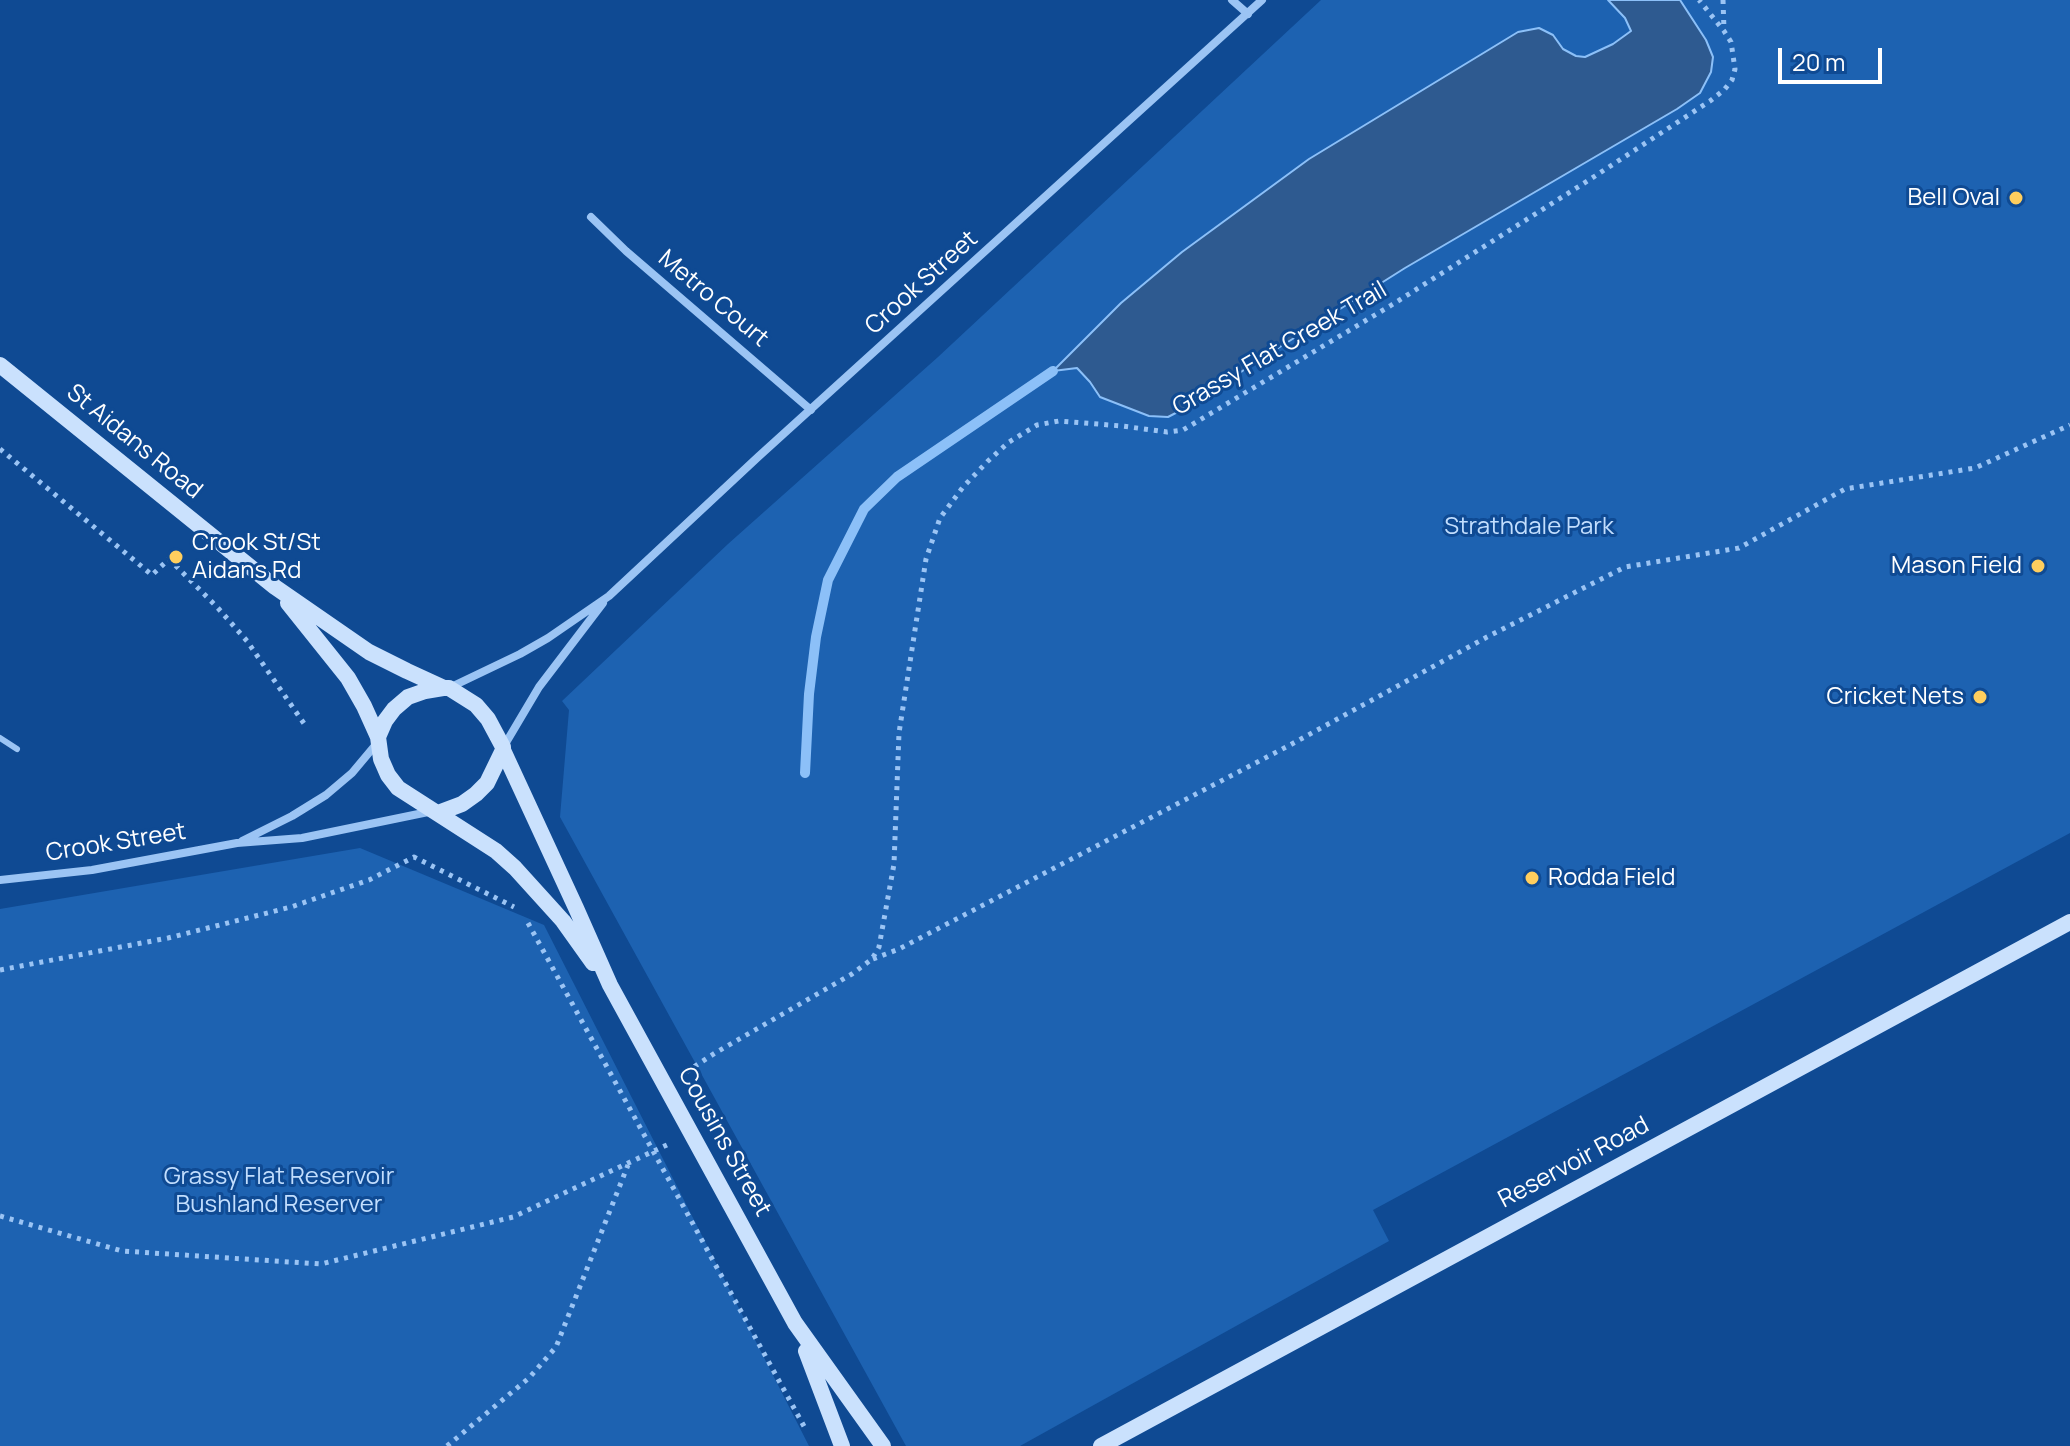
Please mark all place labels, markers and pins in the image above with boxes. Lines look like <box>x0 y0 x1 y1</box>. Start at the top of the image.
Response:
place label: Bell Oval <box>1907 184 2000 212</box>
marker: Bell Oval <box>2007 189 2025 207</box>
place label: Crook St/St Aidans Rd <box>192 529 321 585</box>
marker: Crook St/St Aidans Rd <box>167 548 185 566</box>
place label: Mason Field <box>1891 552 2022 580</box>
marker: Mason Field <box>2029 557 2047 575</box>
place label: Cricket Nets <box>1827 683 1964 711</box>
marker: Cricket Nets <box>1971 688 1989 706</box>
place label: Rodda Field <box>1548 864 1675 892</box>
marker: Rodda Field <box>1523 869 1541 887</box>

